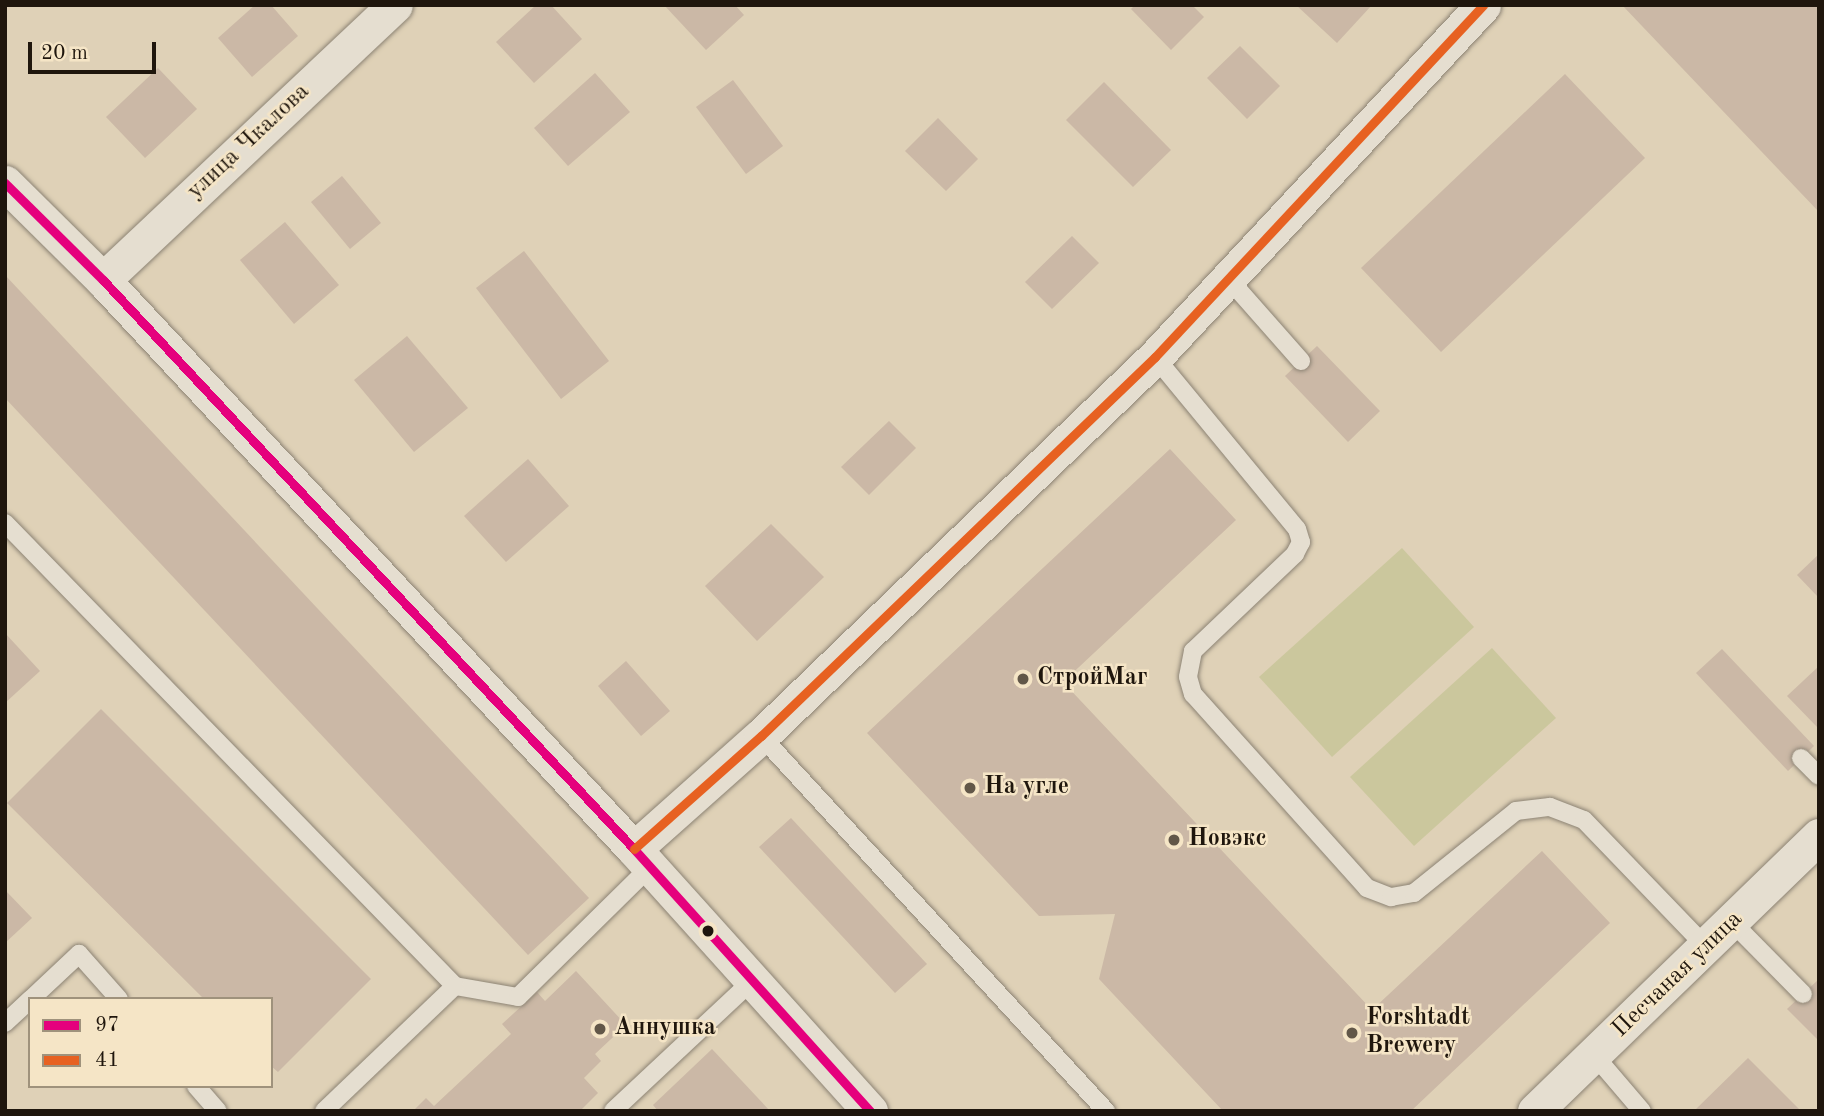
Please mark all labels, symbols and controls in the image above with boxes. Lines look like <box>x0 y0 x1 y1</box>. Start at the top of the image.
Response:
scale bar <box>32 28 159 72</box>
text: 20 m <box>41 43 88 64</box>
street label: улица Чкалова <box>182 78 316 206</box>
place label: СтройМаг <box>1037 665 1147 693</box>
marker: СтройМаг <box>1015 671 1031 687</box>
place label: На угле <box>984 774 1069 802</box>
marker: На угле <box>962 780 978 796</box>
place label: Новэкс <box>1188 826 1267 854</box>
marker: Новэкс <box>1166 832 1182 848</box>
street label: Песчаная улица <box>1607 906 1749 1044</box>
unlabelled marker <box>701 924 715 938</box>
legend <box>28 997 273 1088</box>
place label: Forshtadt Brewery <box>1366 1005 1470 1061</box>
text: 97 <box>95 1015 119 1036</box>
place label: Аннушка <box>614 1015 716 1043</box>
marker: Аннушка <box>592 1021 608 1037</box>
marker: Forshtadt Brewery <box>1344 1025 1360 1041</box>
text: 41 <box>95 1050 119 1071</box>

